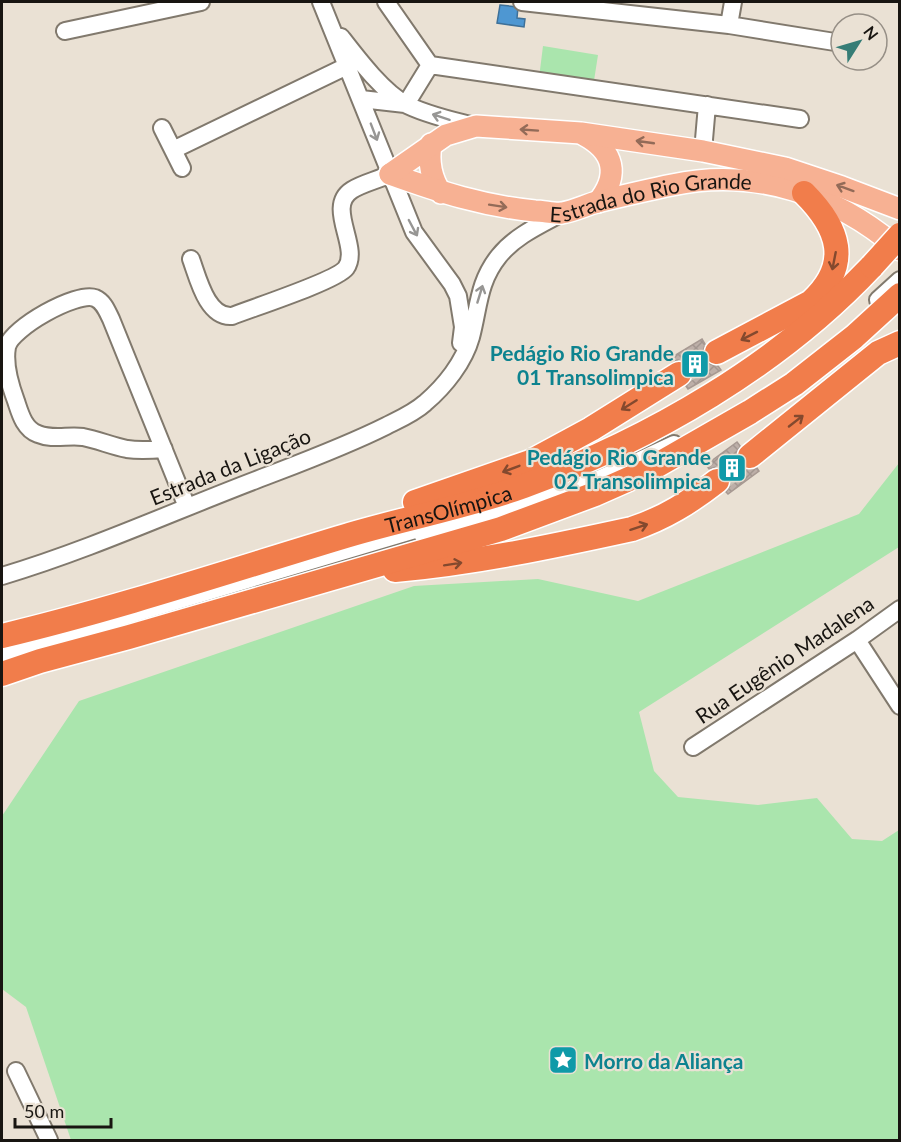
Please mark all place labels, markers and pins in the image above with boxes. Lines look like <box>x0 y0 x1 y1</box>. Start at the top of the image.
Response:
place label: Pedágio Rio Grande 01 Transolimpica <box>490 340 674 389</box>
building icon: Pedágio Rio Grande 01 Transolimpica <box>679 348 711 380</box>
place label: Pedágio Rio Grande 02 Transolimpica <box>527 444 711 493</box>
building icon: Pedágio Rio Grande 02 Transolimpica <box>716 452 748 484</box>
place icon: Morro da Aliança <box>547 1044 579 1076</box>
place label: Morro da Aliança <box>584 1048 744 1073</box>

